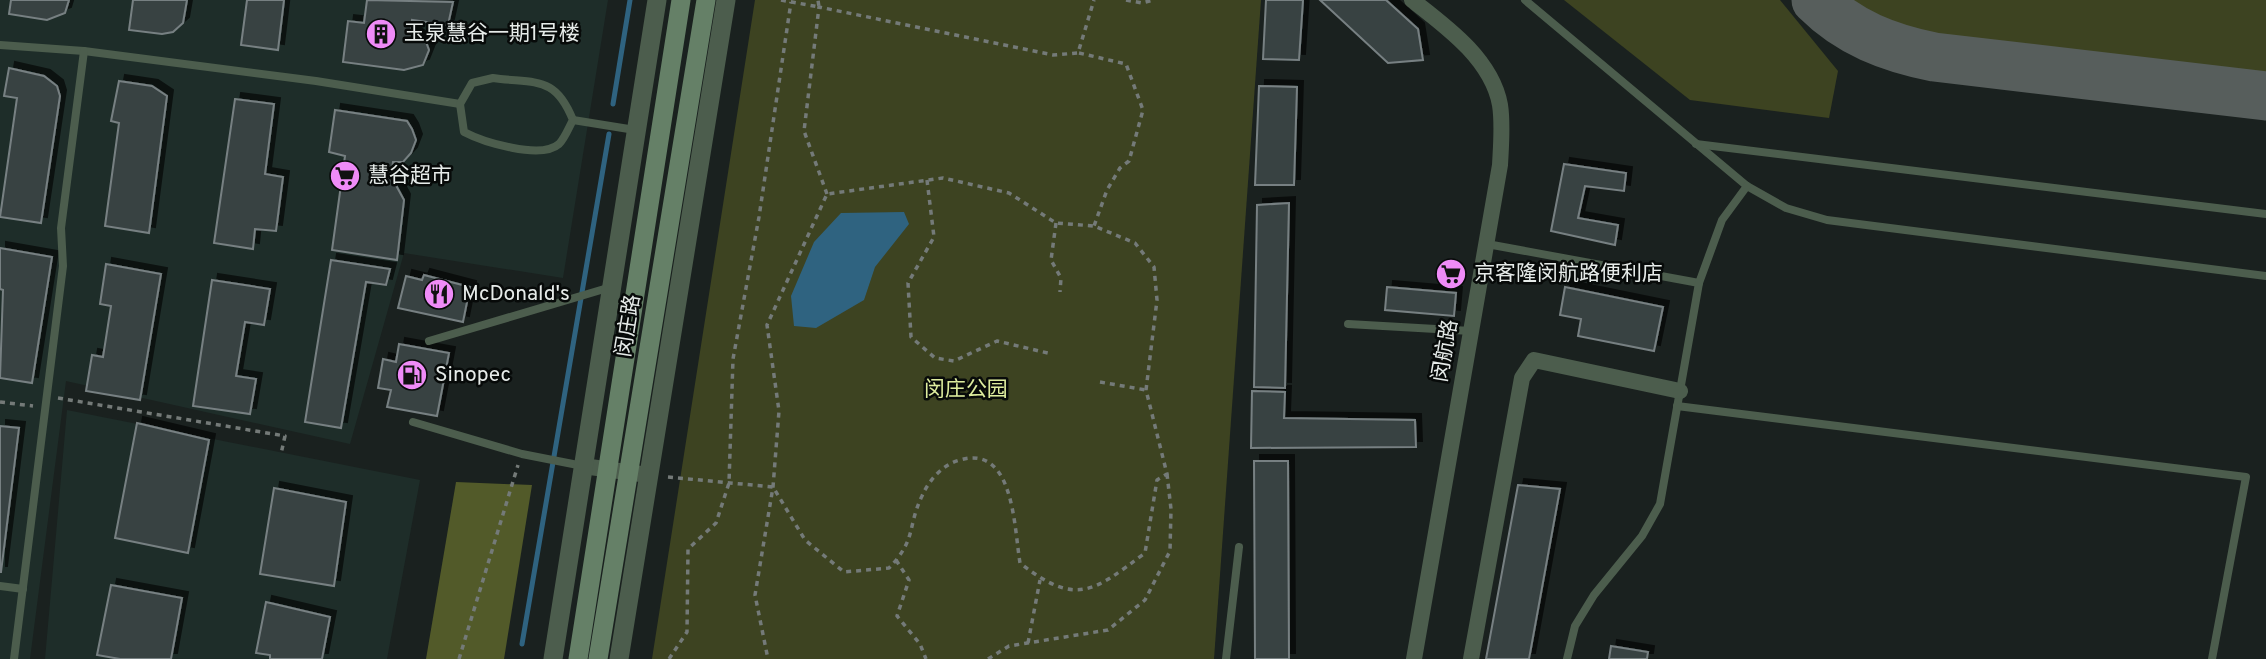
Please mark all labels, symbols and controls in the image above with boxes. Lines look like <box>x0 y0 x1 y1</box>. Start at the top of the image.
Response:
building icon: 玉泉慧谷一期1号楼 <box>364 17 398 51</box>
place label: 玉泉慧谷一期1号楼 <box>404 21 580 48</box>
supermarket icon: 慧谷超市 <box>328 159 362 193</box>
place label: 慧谷超市 <box>368 163 452 190</box>
supermarket icon: 京客隆闵航路便利店 <box>1434 257 1468 291</box>
place label: 京客隆闵航路便利店 <box>1474 261 1663 288</box>
restaurant icon: McDonald's <box>422 277 456 311</box>
place label: McDonald's <box>462 281 570 308</box>
street label: 闵庄路 <box>611 293 647 359</box>
street label: 闵航路 <box>1427 318 1465 384</box>
fuel station icon: Sinopec <box>395 358 429 392</box>
place label: Sinopec <box>435 362 511 389</box>
park label: 闵庄公园 <box>924 377 1008 404</box>

